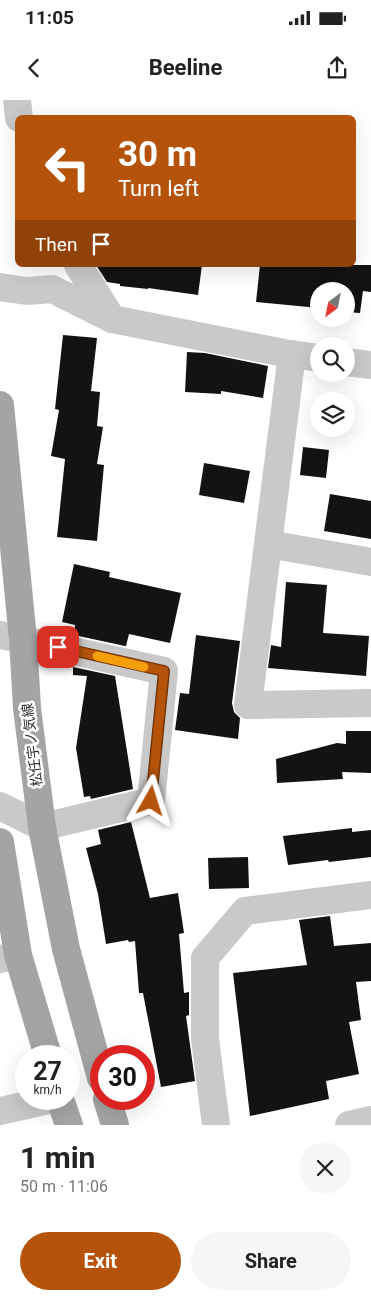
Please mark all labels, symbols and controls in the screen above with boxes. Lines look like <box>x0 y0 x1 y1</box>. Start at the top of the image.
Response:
text: 11:05 <box>25 6 74 29</box>
icon: back <box>20 54 48 82</box>
icon: share <box>323 54 351 82</box>
text: Beeline <box>149 55 222 80</box>
text: 30 m <box>118 134 197 175</box>
icon: left <box>35 135 100 200</box>
text: Turn left <box>118 176 199 201</box>
icon: arrive <box>87 230 115 258</box>
text: Then <box>35 233 77 256</box>
north arrow <box>310 282 355 328</box>
map controls <box>310 282 355 437</box>
button: search <box>310 337 355 382</box>
button: layers <box>310 392 355 437</box>
pin <box>37 626 79 668</box>
icon: arrive <box>44 633 72 661</box>
street label: 松任宇ノ気線 <box>19 702 45 788</box>
position arrow <box>124 774 176 826</box>
speed limit sign: 30 <box>90 1045 155 1110</box>
text: 27 <box>33 1057 62 1086</box>
text: km/h <box>33 1083 62 1097</box>
text: 1 min <box>20 1140 95 1175</box>
button: close <box>299 1142 351 1194</box>
text: 50 m · 11:06 <box>20 1177 108 1196</box>
button: Exit <box>20 1232 181 1290</box>
button: Share <box>191 1232 351 1290</box>

